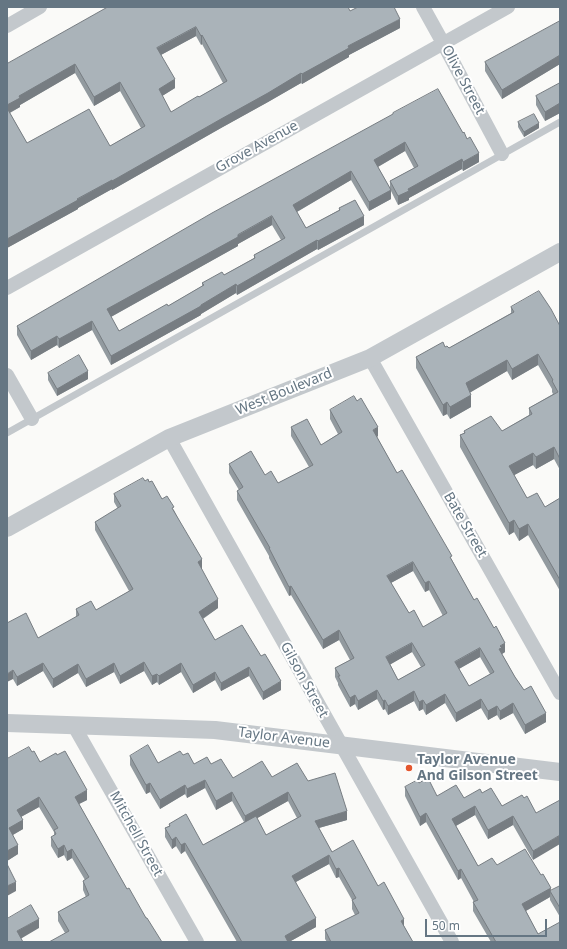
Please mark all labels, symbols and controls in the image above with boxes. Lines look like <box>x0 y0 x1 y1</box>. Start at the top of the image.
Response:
street label: Olive Street <box>438 43 488 117</box>
street label: Grove Avenue <box>213 117 301 177</box>
street label: West Boulevard <box>233 365 335 419</box>
street label: Bate Street <box>440 489 490 561</box>
street label: Gilson Street <box>276 639 332 721</box>
street label: Taylor Avenue <box>237 724 331 752</box>
place label: Taylor Avenue And Gilson Street <box>417 752 538 784</box>
marker: Taylor Avenue And Gilson Street <box>404 763 414 773</box>
street label: Mitchell Street <box>106 789 166 879</box>
scale bar <box>427 911 549 937</box>
text: 50 m <box>432 917 460 934</box>

